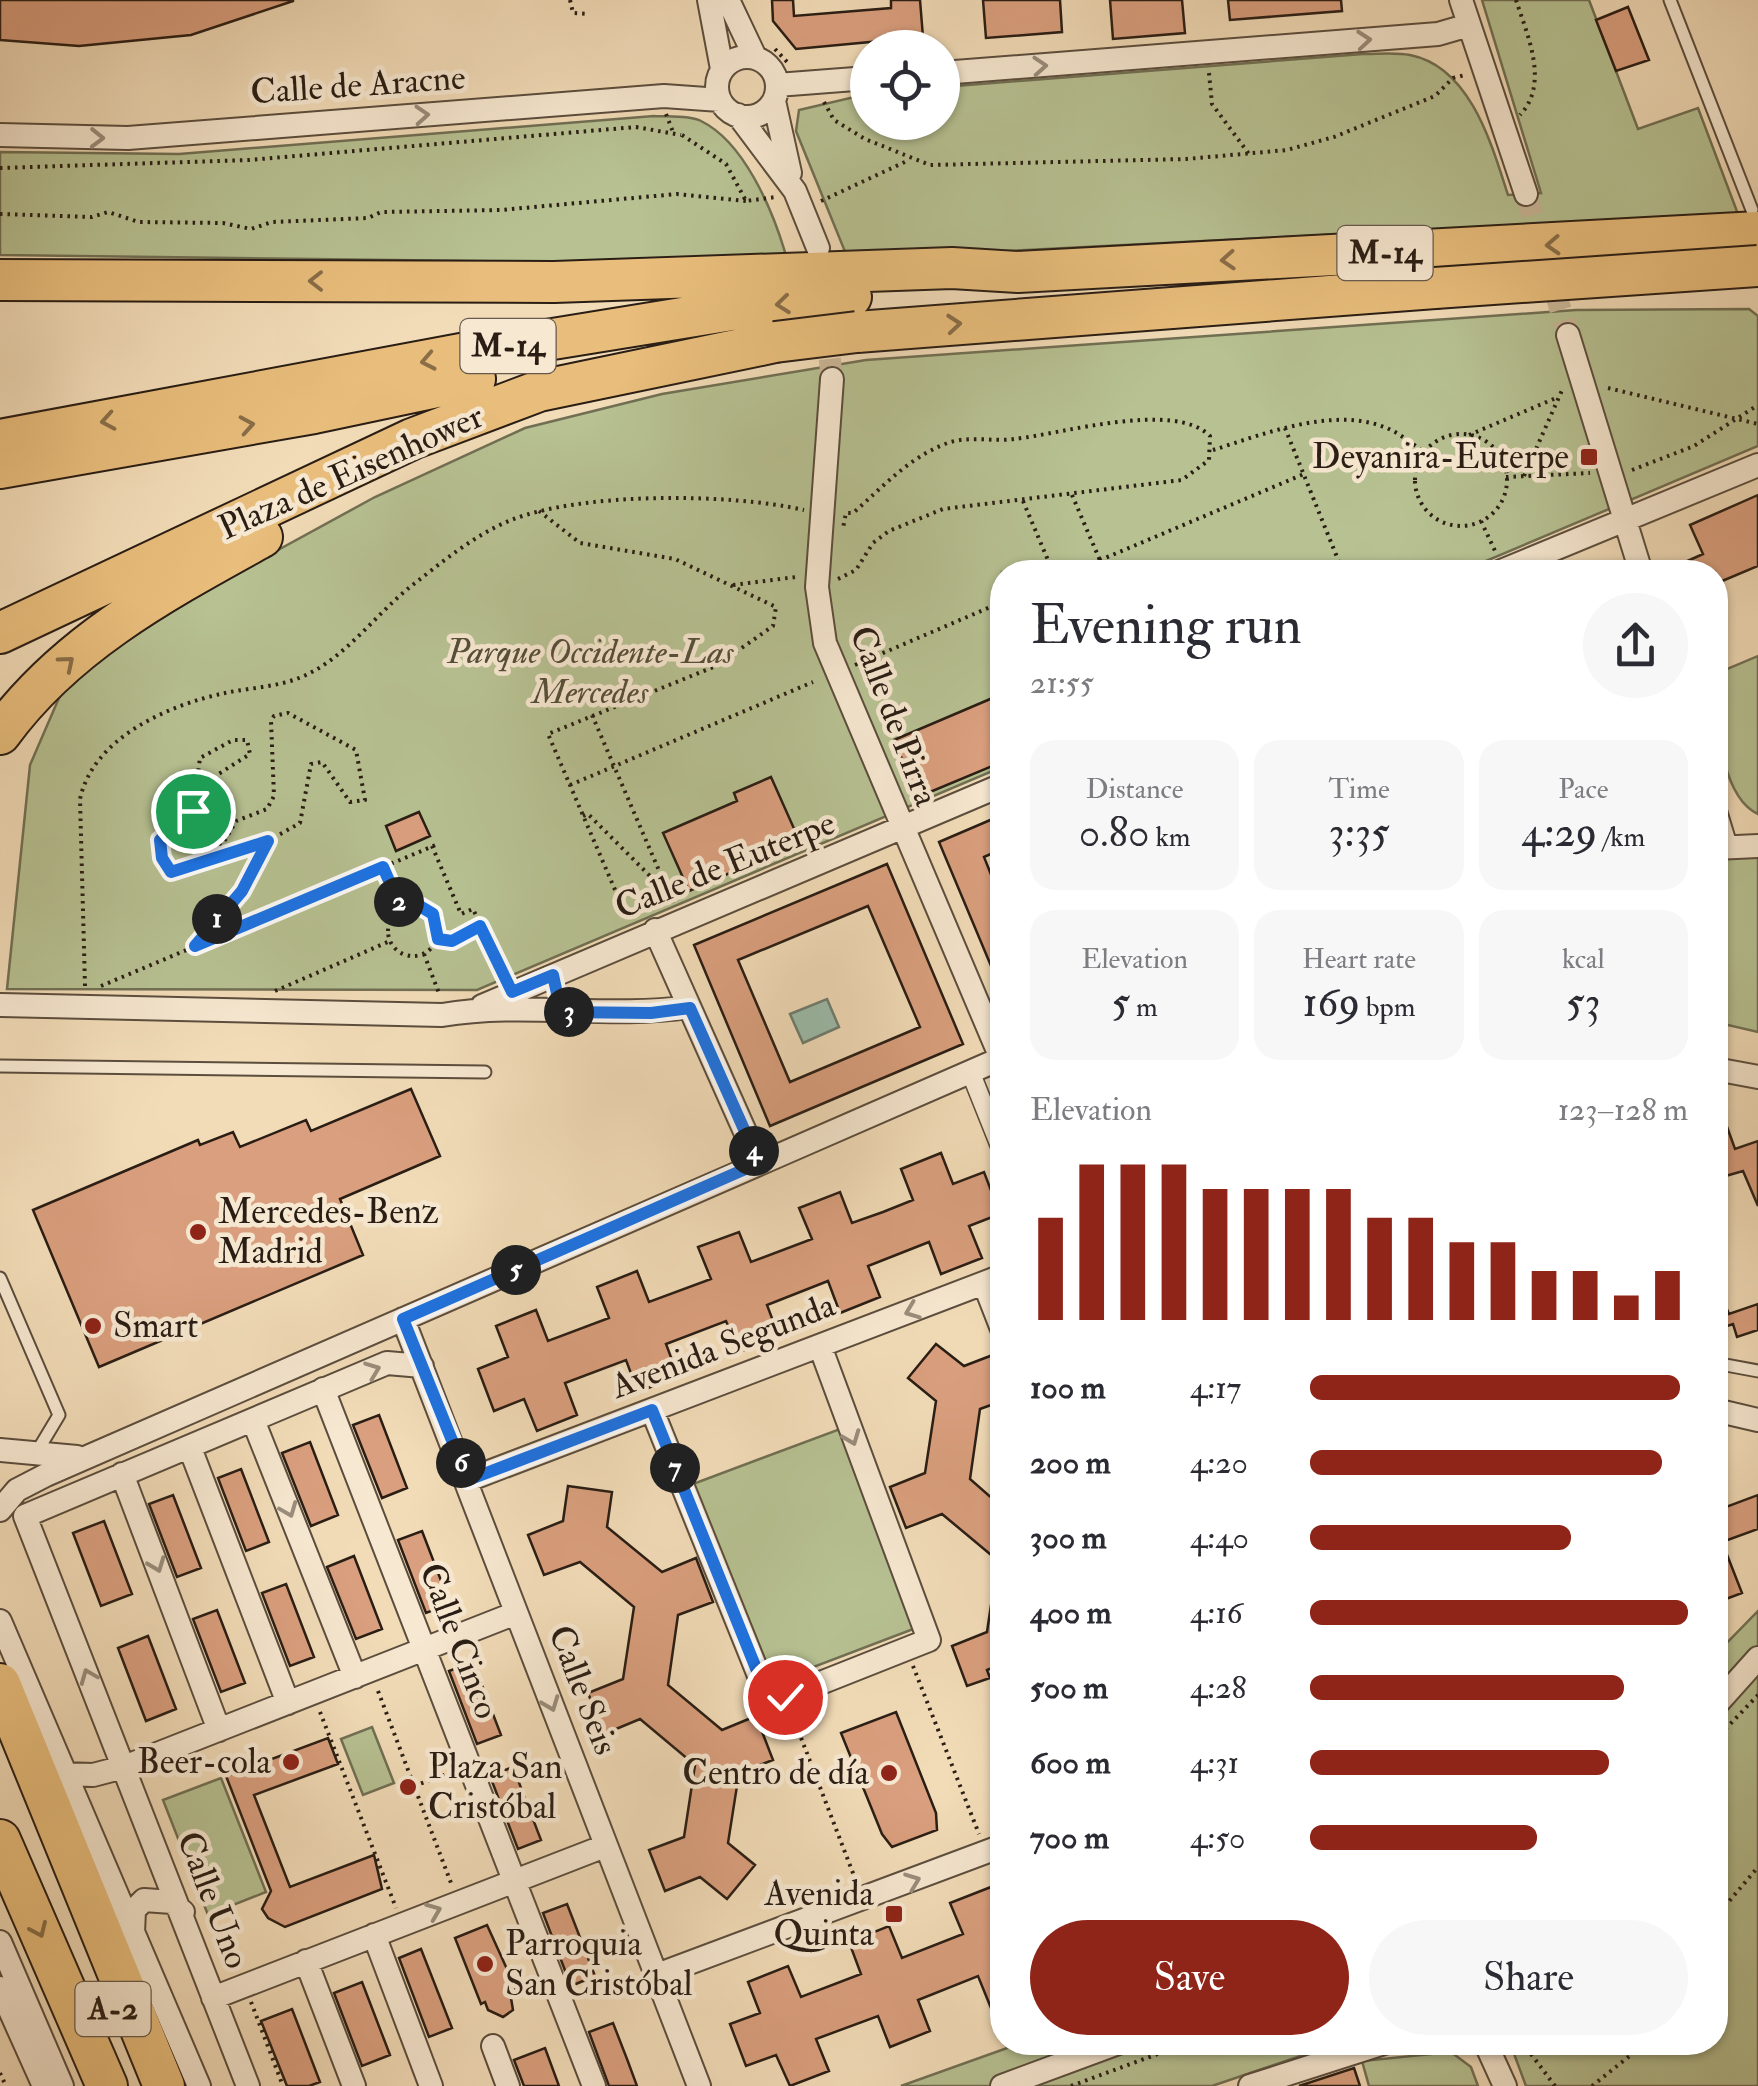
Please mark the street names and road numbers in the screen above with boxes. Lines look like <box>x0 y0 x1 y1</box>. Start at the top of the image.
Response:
street label: Calle de Aracne <box>249 56 467 114</box>
road number: M-14 <box>1338 226 1432 280</box>
road number: M-14 <box>460 319 556 373</box>
street label: Plaza de Eisenhower <box>212 394 490 550</box>
street label: Calle de Pirra <box>840 620 949 813</box>
street label: Calle de Euterpe <box>609 801 841 929</box>
street label: Avenida Segunda <box>604 1283 842 1409</box>
street label: Calle Cinco <box>409 1557 509 1725</box>
street label: Calle Seis <box>538 1619 628 1761</box>
street label: Calle Uno <box>167 1825 259 1975</box>
road number: A-2 <box>76 1982 150 2036</box>

